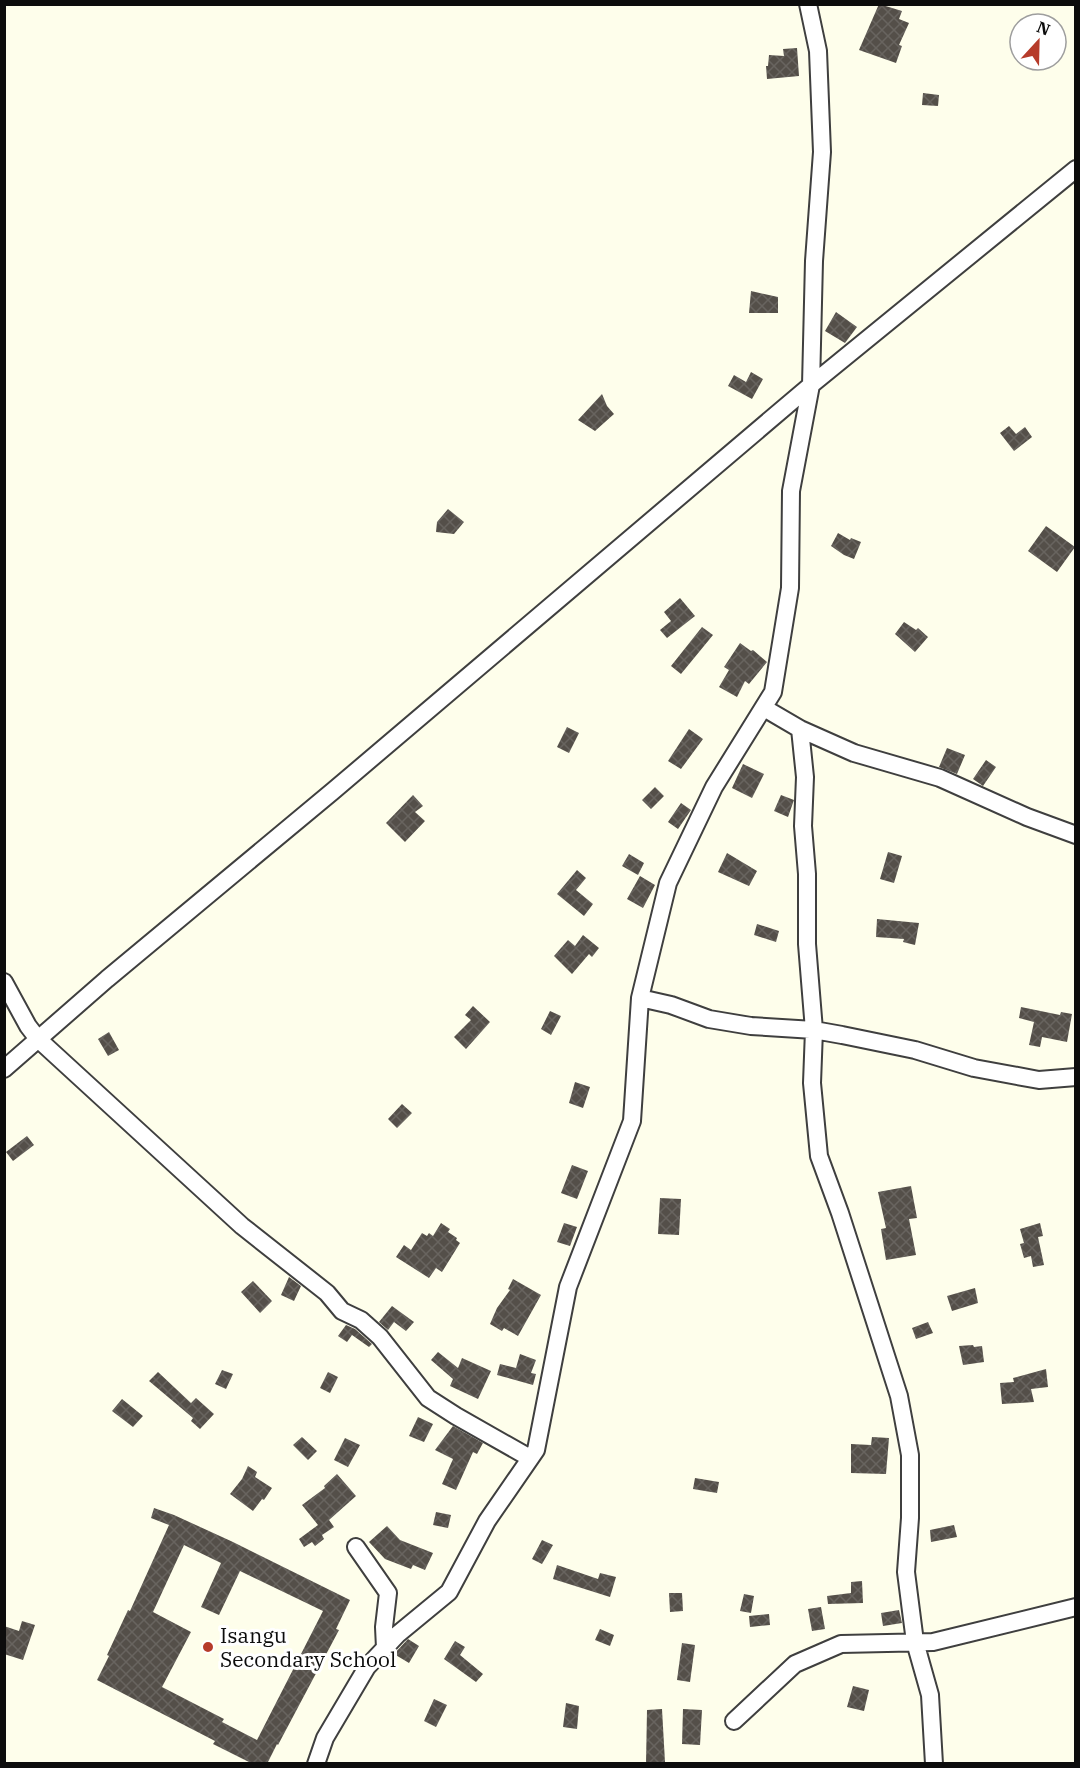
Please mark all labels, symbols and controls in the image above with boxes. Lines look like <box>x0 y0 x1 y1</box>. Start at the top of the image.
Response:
north arrow <box>1008 12 1068 72</box>
text: N <box>1034 16 1053 40</box>
place label: Isangu Secondary School <box>220 1621 396 1673</box>
marker: Isangu Secondary School <box>201 1640 215 1654</box>

